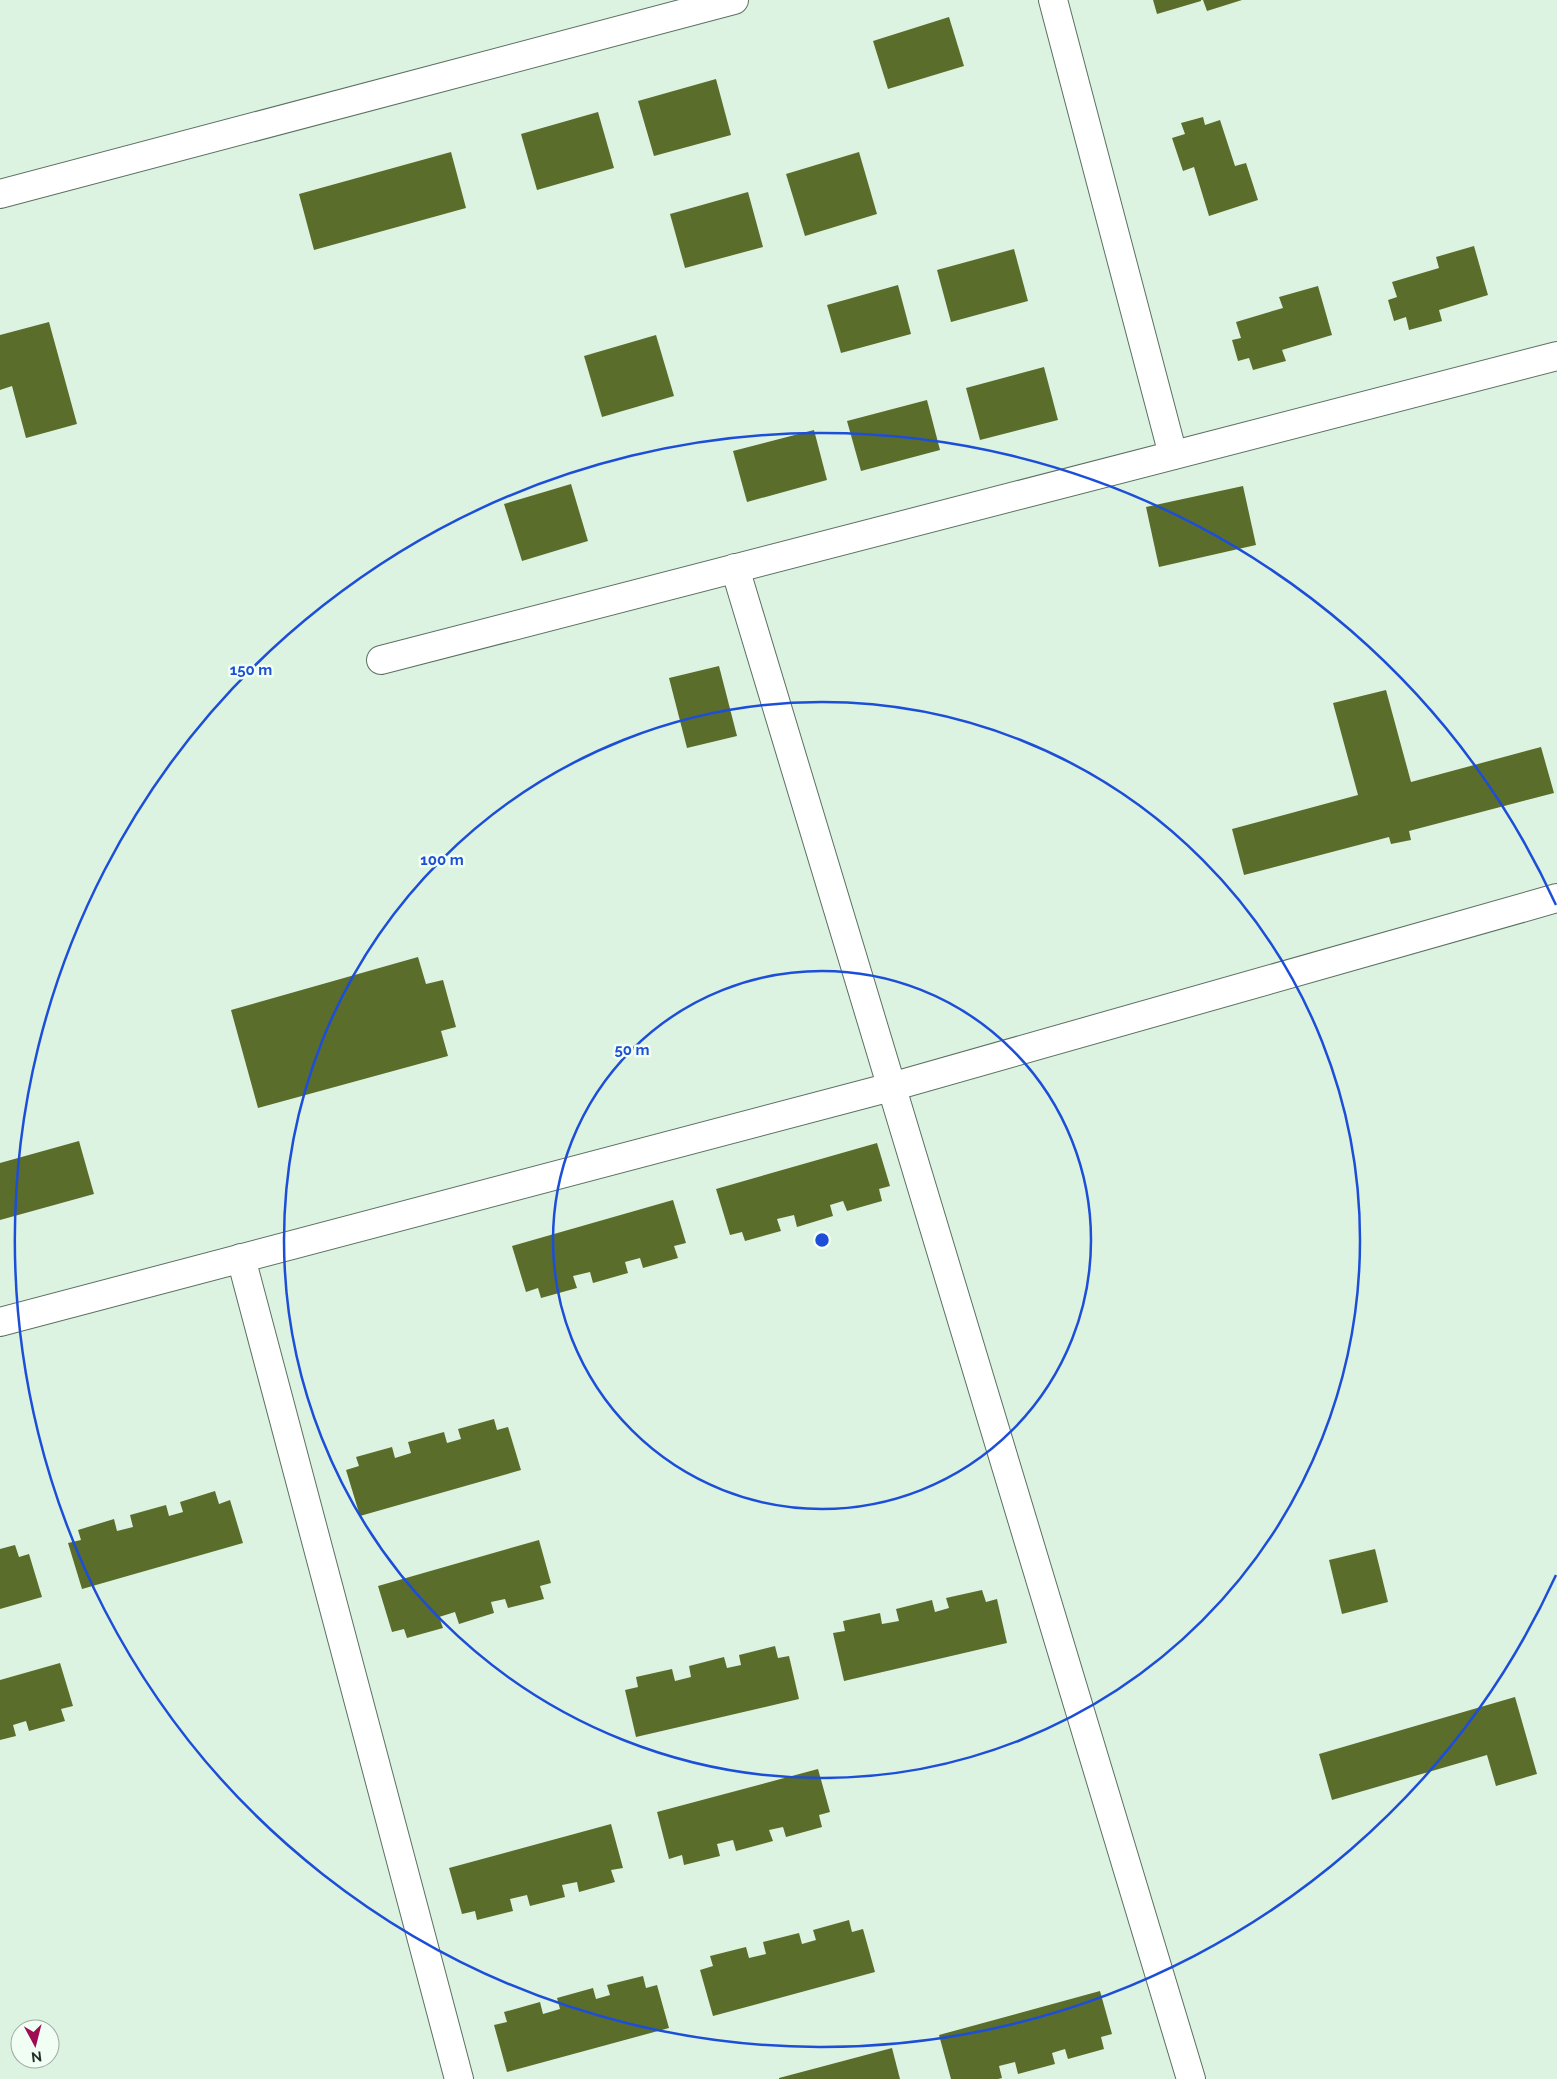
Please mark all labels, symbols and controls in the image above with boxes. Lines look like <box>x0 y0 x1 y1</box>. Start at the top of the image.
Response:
text: 150 m <box>230 661 272 679</box>
text: 100 m <box>420 851 464 869</box>
text: 50 m <box>614 1041 650 1059</box>
centre of rings <box>813 1231 831 1249</box>
north arrow <box>10 2019 60 2069</box>
text: N <box>30 2048 43 2065</box>

